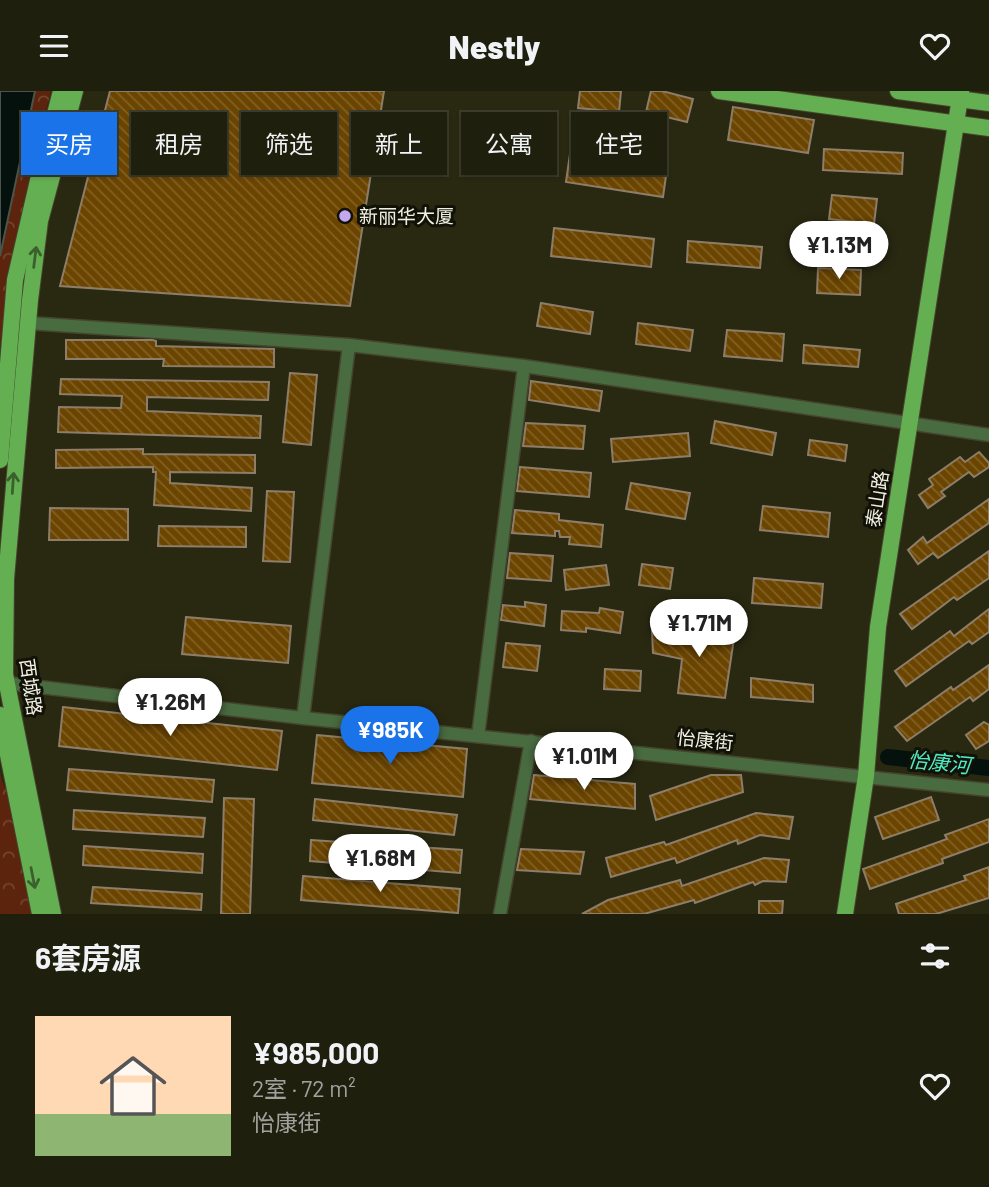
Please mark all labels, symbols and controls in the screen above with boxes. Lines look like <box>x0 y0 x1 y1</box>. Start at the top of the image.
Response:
icon: menu <box>35 27 73 65</box>
text: Nestly <box>449 27 540 65</box>
icon: heart <box>916 27 954 65</box>
chip: 买房 <box>21 112 117 175</box>
chip: 租房 <box>131 112 227 175</box>
chip: 筛选 <box>241 112 337 175</box>
chip: 新上 <box>351 112 447 175</box>
chip: 公寓 <box>461 112 557 175</box>
chip: 住宅 <box>571 112 667 175</box>
place label: 新丽华大厦 <box>359 204 454 227</box>
marker: 新丽华大厦 <box>337 208 353 224</box>
pin: ¥1.13M <box>782 221 896 281</box>
text: ¥1.13M <box>805 230 873 258</box>
one-way arrow <box>29 246 42 269</box>
street label: 泰山路 <box>861 469 892 529</box>
one-way arrow <box>7 473 20 495</box>
pin: ¥1.71M <box>642 599 756 659</box>
text: ¥1.71M <box>666 608 732 636</box>
street label: 西城路 <box>16 657 47 717</box>
pin: ¥1.26M <box>113 679 227 738</box>
text: ¥1.26M <box>134 687 206 715</box>
pin: ¥985K <box>341 707 439 766</box>
text: ¥985K <box>356 715 424 743</box>
street label: 怡康街 <box>675 725 735 754</box>
pin: ¥1.01M <box>527 733 641 792</box>
text: ¥1.01M <box>551 741 617 769</box>
water label: 怡康河 <box>907 746 976 778</box>
pin: ¥1.68M <box>323 835 437 894</box>
text: ¥1.68M <box>344 843 416 871</box>
one-way arrow <box>26 866 40 889</box>
icon: filters <box>916 937 954 975</box>
text: 6套房源 <box>35 939 141 975</box>
text: ¥985,000 <box>252 1034 379 1070</box>
icon: home <box>91 1044 175 1128</box>
icon: heart <box>916 1067 954 1105</box>
text: 2室 · 72 m² <box>252 1074 356 1102</box>
text: 怡康街 <box>252 1108 321 1136</box>

